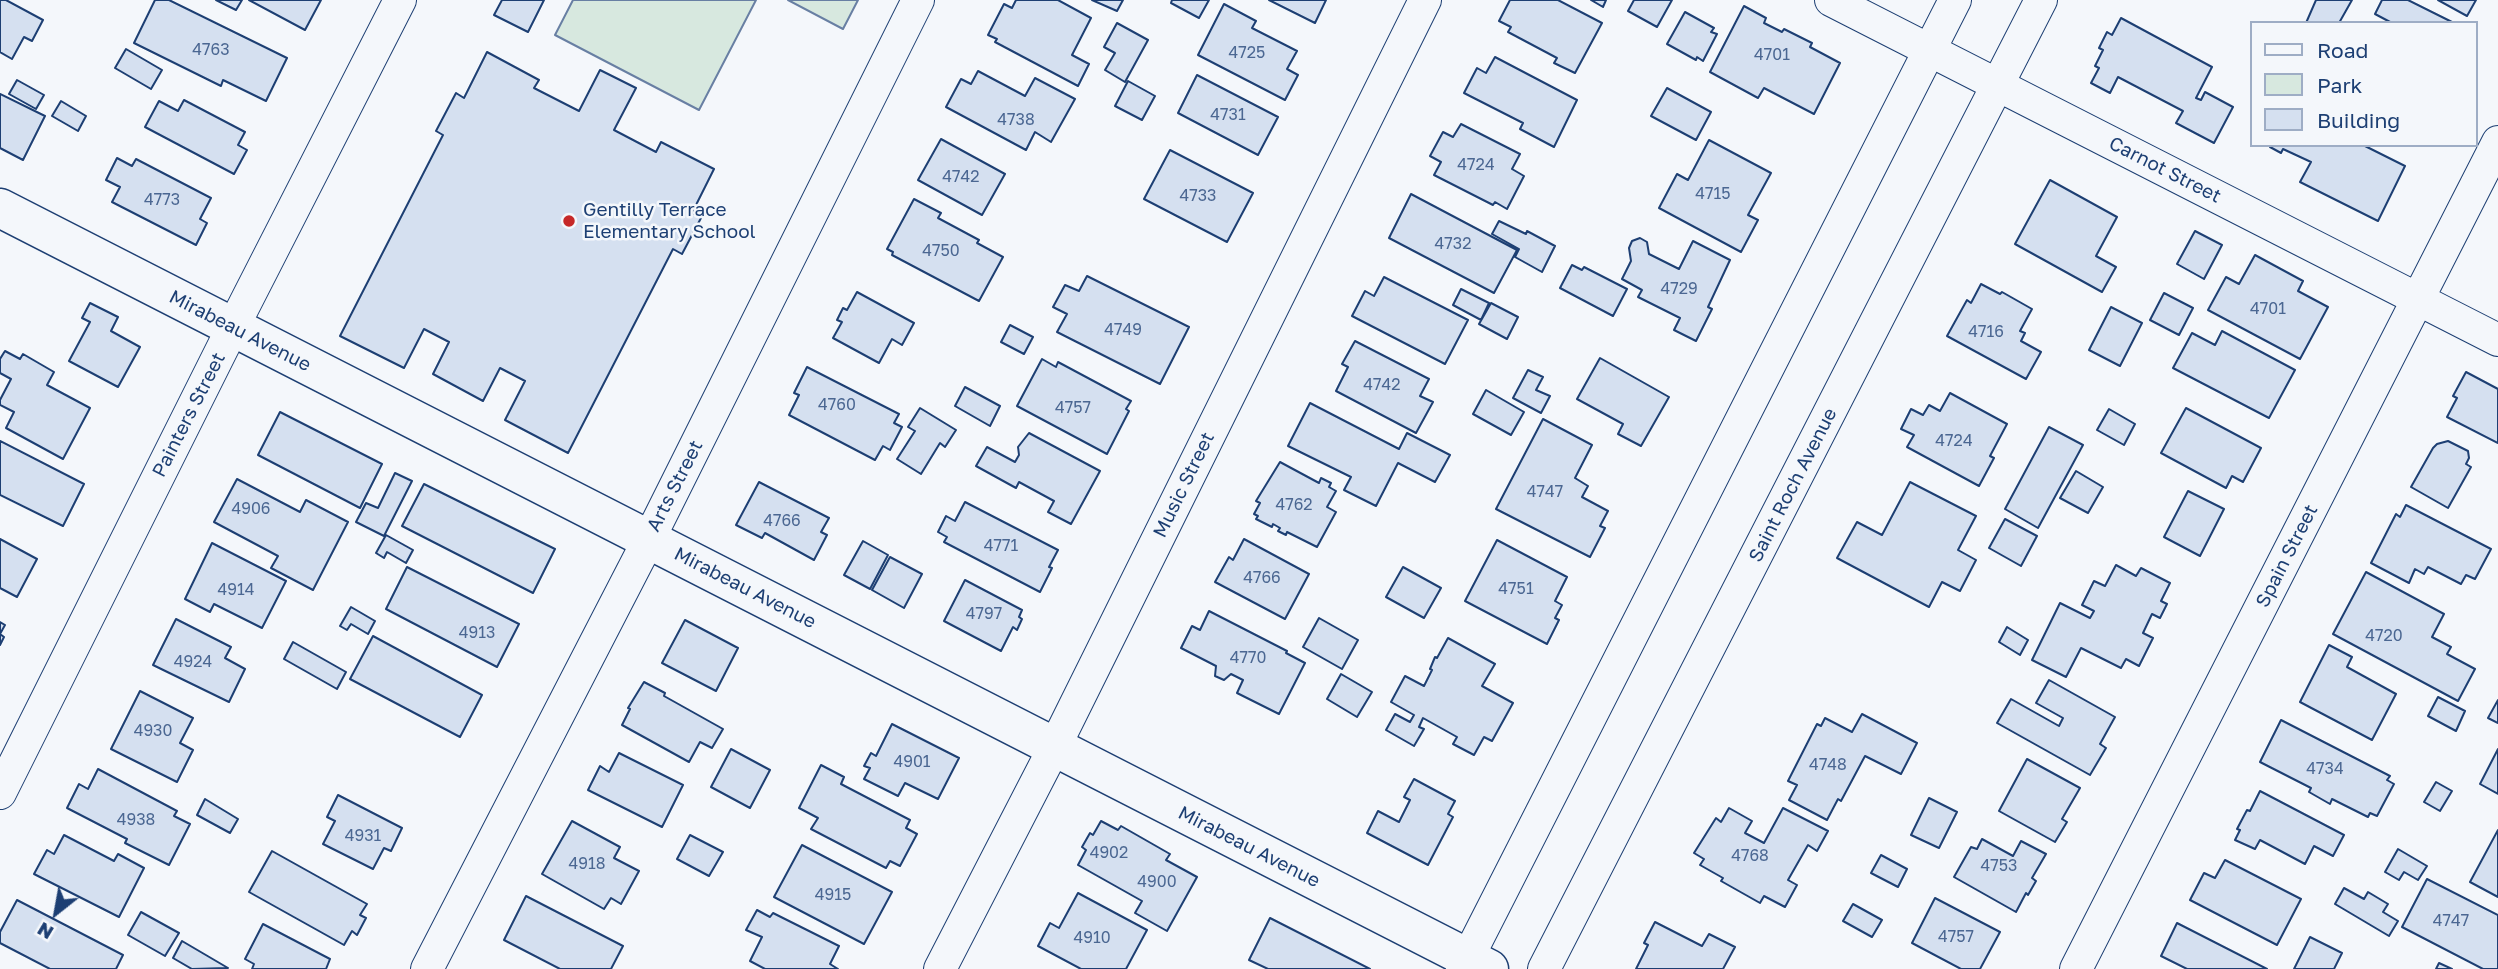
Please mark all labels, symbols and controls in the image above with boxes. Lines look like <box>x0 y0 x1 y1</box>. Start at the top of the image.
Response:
legend <box>2250 21 2477 147</box>
text: Road <box>2317 37 2368 63</box>
house number: 4763 <box>192 40 230 60</box>
house number: 4725 <box>1229 43 1265 63</box>
house number: 4701 <box>1754 45 1790 65</box>
text: Park <box>2317 72 2362 98</box>
house number: 4731 <box>1210 105 1246 125</box>
text: Building <box>2317 107 2400 133</box>
house number: 4738 <box>997 110 1035 130</box>
street label: Carnot Street <box>2105 132 2225 208</box>
house number: 4724 <box>1457 155 1495 175</box>
house number: 4742 <box>942 167 980 187</box>
house number: 4715 <box>1695 184 1731 204</box>
house number: 4733 <box>1180 186 1216 206</box>
house number: 4773 <box>144 190 180 210</box>
place label: Gentilly Terrace Elementary School <box>583 199 756 243</box>
marker: Gentilly Terrace Elementary School <box>561 213 577 229</box>
house number: 4732 <box>1435 234 1471 254</box>
house number: 4750 <box>922 241 960 261</box>
house number: 4729 <box>1660 279 1698 299</box>
street label: Mirabeau Avenue <box>165 285 315 377</box>
house number: 4701 <box>2250 299 2286 319</box>
house number: 4749 <box>1104 320 1142 340</box>
house number: 4716 <box>1968 322 2004 342</box>
street label: Painters Street <box>148 349 230 481</box>
house number: 4742 <box>1363 375 1401 395</box>
house number: 4760 <box>818 395 856 415</box>
house number: 4757 <box>1055 398 1091 418</box>
street label: Saint Roch Avenue <box>1744 404 1842 566</box>
street label: Music Street <box>1149 429 1219 541</box>
house number: 4724 <box>1935 431 1973 451</box>
street label: Arts Street <box>642 437 708 535</box>
house number: 4747 <box>1527 482 1563 502</box>
house number: 4762 <box>1275 495 1313 515</box>
house number: 4906 <box>231 499 271 519</box>
street label: Spain Street <box>2251 501 2323 611</box>
house number: 4766 <box>763 511 801 531</box>
house number: 4771 <box>984 536 1018 556</box>
street label: Mirabeau Avenue <box>670 542 820 634</box>
house number: 4766 <box>1243 568 1281 588</box>
house number: 4751 <box>1498 579 1534 599</box>
house number: 4914 <box>218 580 254 600</box>
house number: 4797 <box>966 604 1002 624</box>
house number: 4913 <box>459 623 495 643</box>
house number: 4720 <box>2365 626 2403 646</box>
house number: 4770 <box>1230 648 1266 668</box>
house number: 4924 <box>174 652 212 672</box>
house number: 4930 <box>134 721 172 741</box>
house number: 4901 <box>893 752 931 772</box>
house number: 4748 <box>1809 755 1847 775</box>
house number: 4734 <box>2306 759 2344 779</box>
street label: Mirabeau Avenue <box>1174 801 1324 893</box>
house number: 4938 <box>117 810 155 830</box>
house number: 4931 <box>345 826 381 846</box>
house number: 4902 <box>1090 843 1128 863</box>
house number: 4768 <box>1731 846 1769 866</box>
house number: 4918 <box>569 854 605 874</box>
house number: 4753 <box>1981 856 2017 876</box>
house number: 4900 <box>1137 872 1177 892</box>
north arrow <box>21 878 91 948</box>
house number: 4915 <box>815 885 851 905</box>
house number: 4747 <box>2433 911 2469 931</box>
text: N <box>33 918 57 945</box>
house number: 4757 <box>1938 927 1974 947</box>
house number: 4910 <box>1073 928 1111 948</box>

